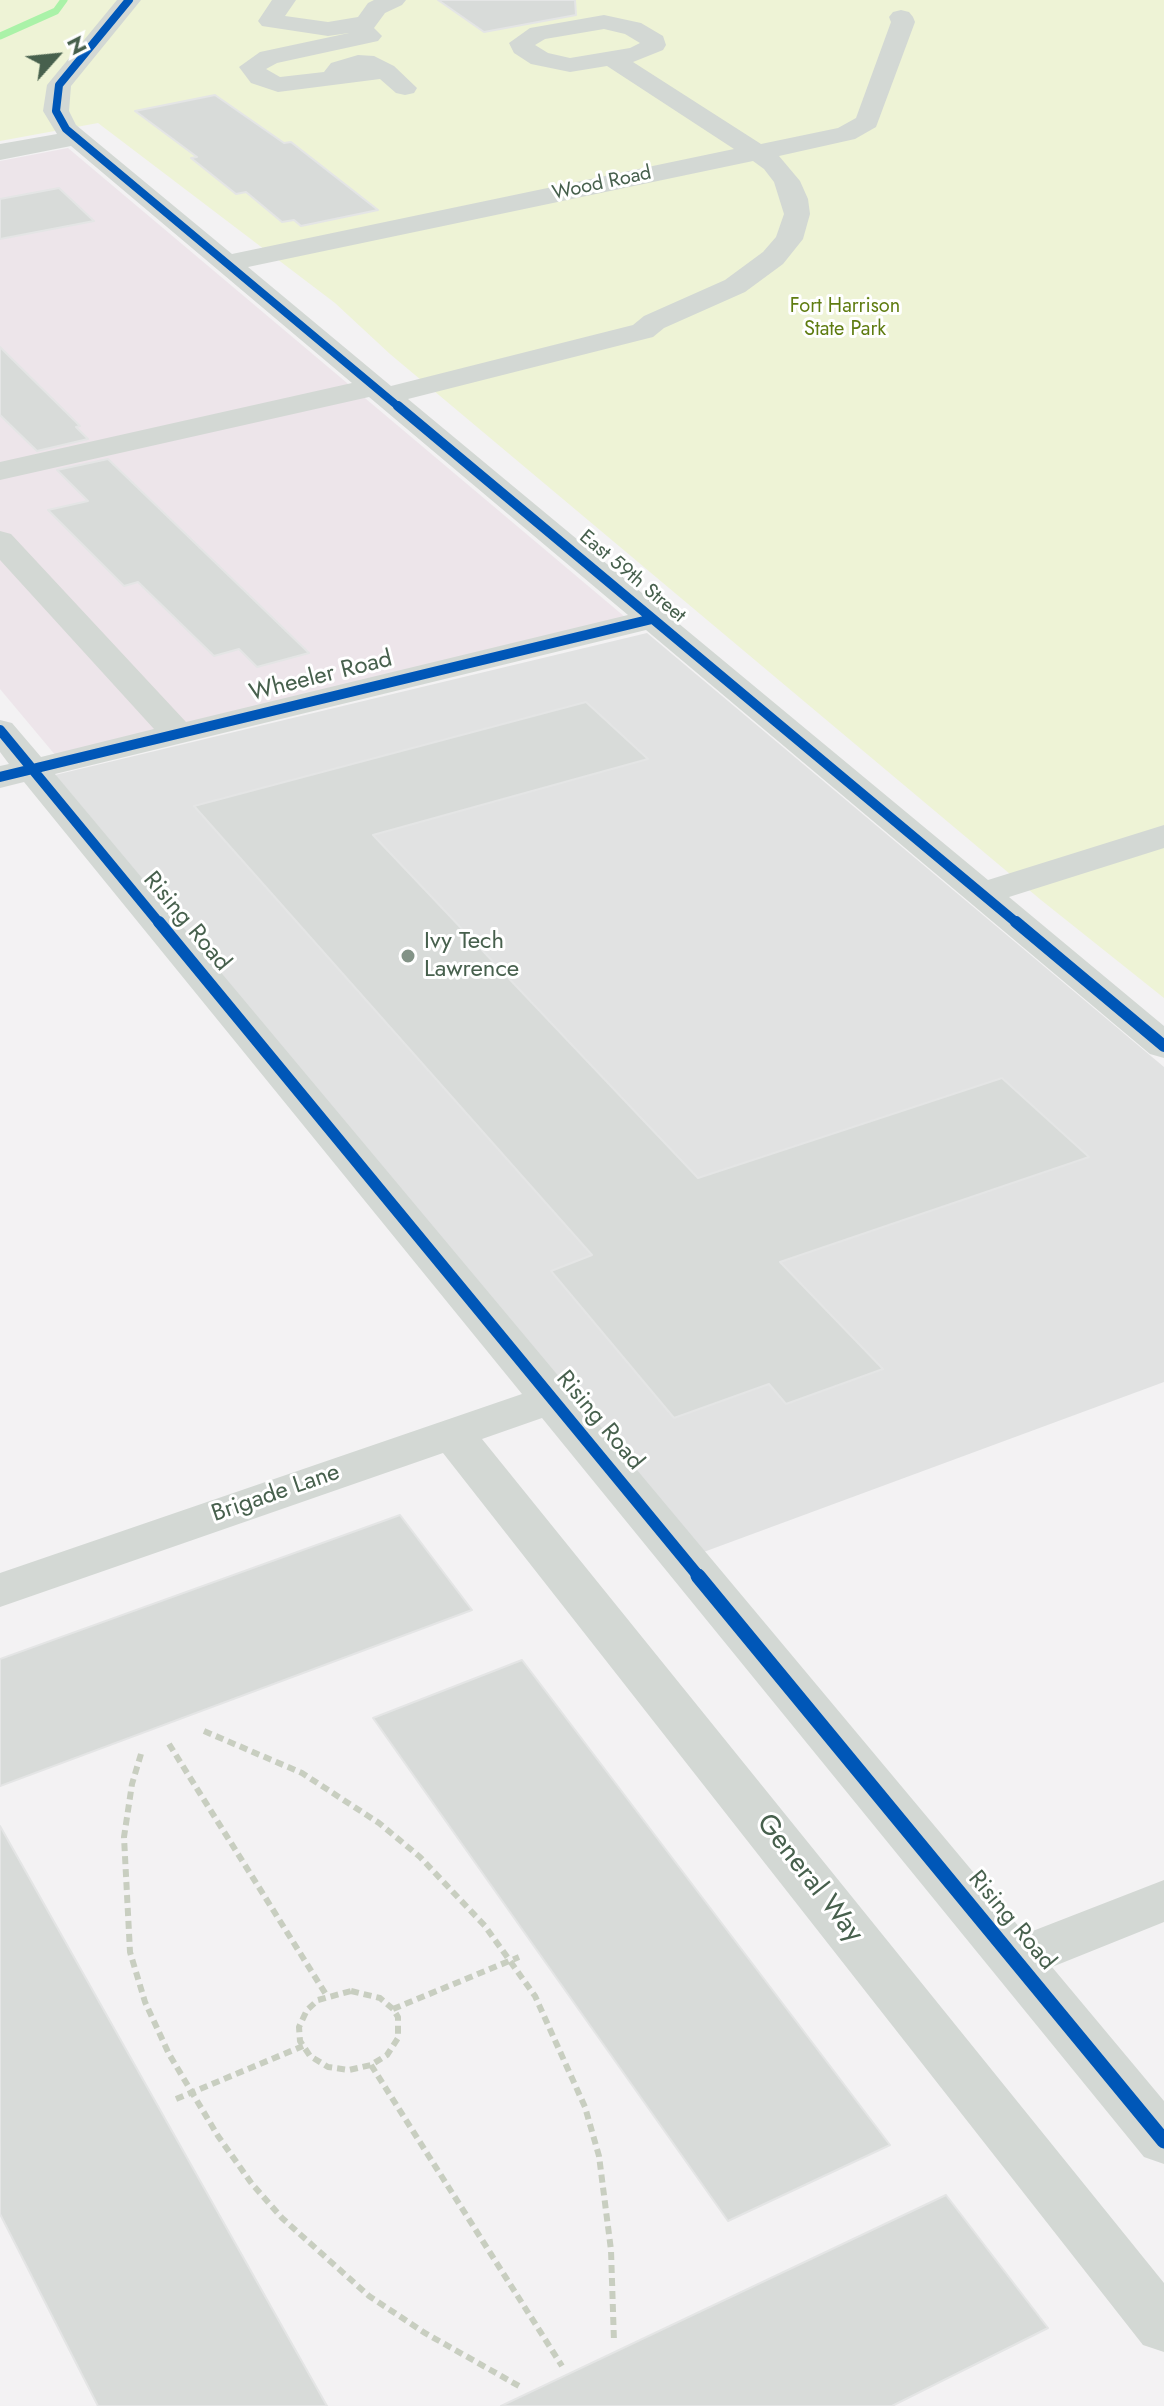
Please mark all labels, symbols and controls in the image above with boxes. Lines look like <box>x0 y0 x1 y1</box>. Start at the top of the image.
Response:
north arrow <box>16 16 96 96</box>
text: N <box>59 30 96 60</box>
street label: Wood Road <box>550 162 654 206</box>
park label: Fort Harrison State Park <box>790 295 900 342</box>
street label: East 59th Street <box>574 526 690 628</box>
street label: Wheeler Road <box>247 645 395 709</box>
street label: Rising Road <box>136 866 236 978</box>
place label: Ivy Tech Lawrence <box>424 928 519 984</box>
marker: Ivy Tech Lawrence <box>399 947 417 965</box>
street label: Rising Road <box>549 1365 649 1477</box>
street label: Brigade Lane <box>208 1459 344 1529</box>
street label: General Way <box>748 1808 870 1950</box>
street label: Rising Road <box>961 1865 1061 1977</box>

